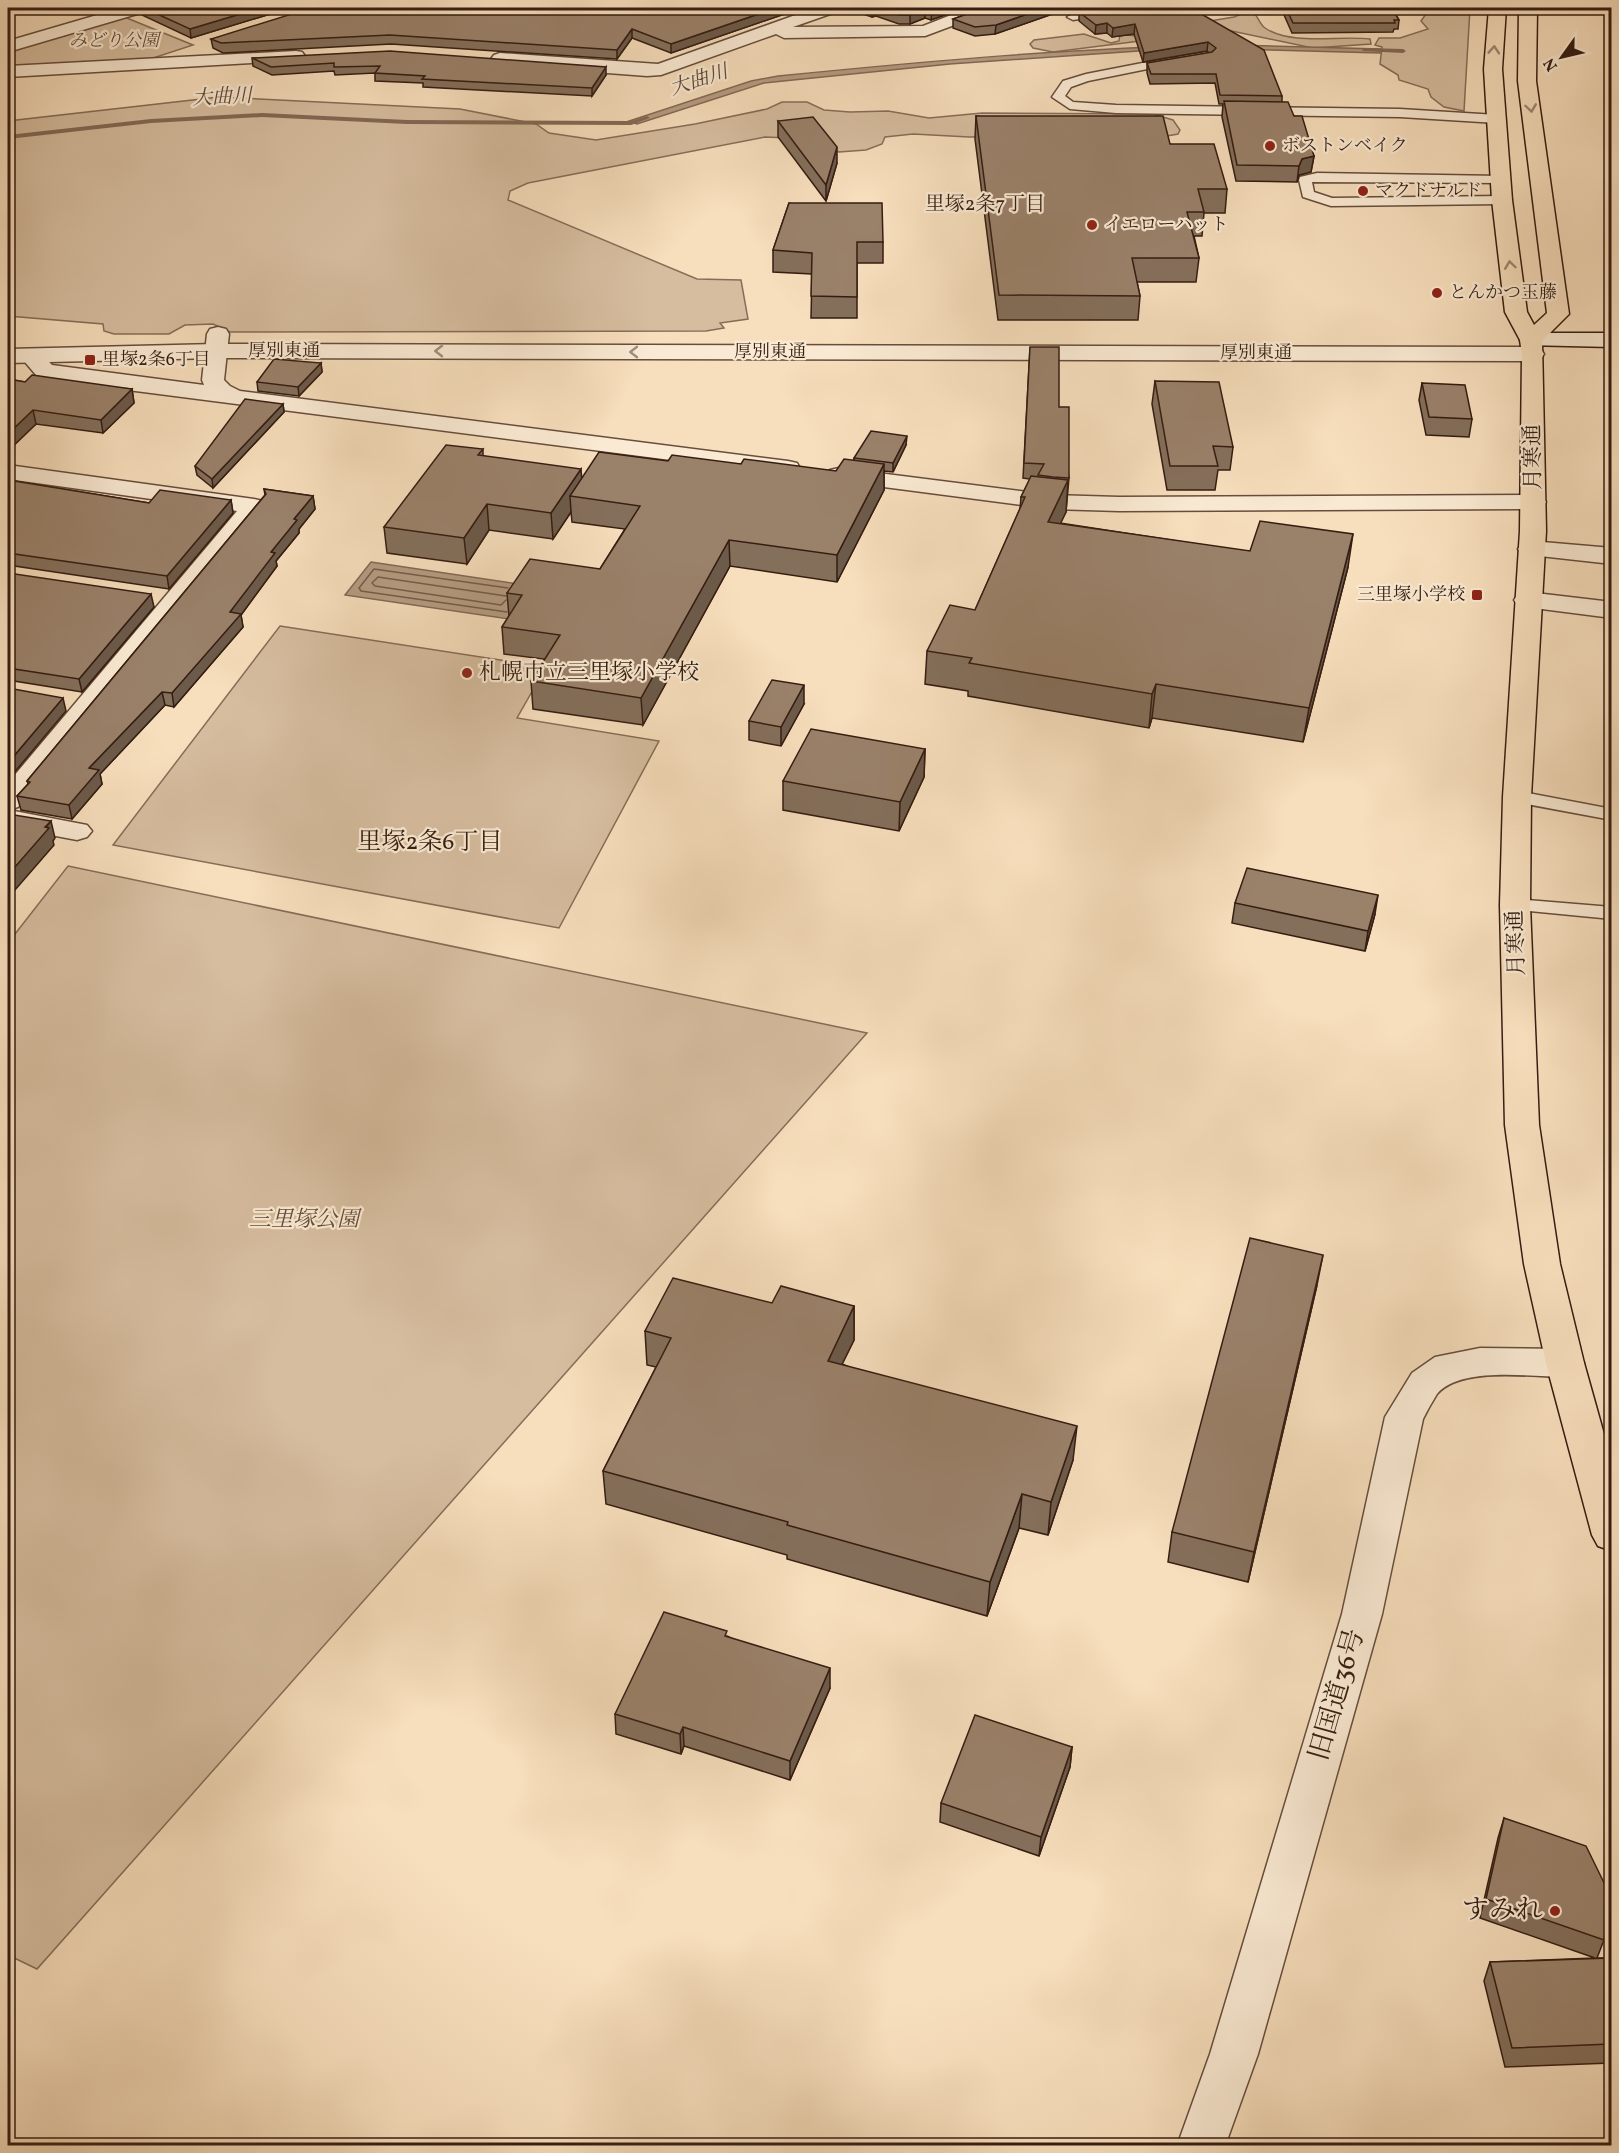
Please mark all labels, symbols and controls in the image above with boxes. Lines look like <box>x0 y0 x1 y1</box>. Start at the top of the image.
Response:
north arrow <box>1532 27 1592 87</box>
park label: みどり公園 <box>69 29 162 54</box>
one-way arrow <box>1488 45 1501 54</box>
text: N <box>1539 53 1564 75</box>
water label: 大曲川 <box>666 58 734 104</box>
water label: 大曲川 <box>191 82 255 114</box>
one-way arrow <box>1525 103 1537 112</box>
place label: ボストンベイク <box>1282 134 1408 159</box>
marker: ボストンベイク <box>1263 139 1277 153</box>
place label: マクドナルド <box>1375 179 1482 204</box>
marker: マクドナルド <box>1356 184 1370 198</box>
district label: 里塚2条7丁目 <box>925 191 1045 219</box>
place label: イエローハット <box>1104 213 1228 238</box>
marker: イエローハット <box>1085 218 1099 232</box>
one-way arrow <box>1504 260 1516 269</box>
place label: とんかつ玉藤 <box>1449 281 1557 306</box>
marker: とんかつ玉藤 <box>1430 286 1444 300</box>
street label: 厚別東通 <box>248 339 320 364</box>
street label: 厚別東通 <box>734 340 806 365</box>
street label: 厚別東通 <box>1220 341 1292 366</box>
one-way arrow <box>435 345 444 357</box>
one-way arrow <box>630 346 639 358</box>
place label: 里塚2条6丁目 <box>102 348 211 373</box>
marker: 里塚2条6丁目 <box>83 353 97 367</box>
street label: 月寒通 <box>1518 424 1550 490</box>
place label: 三里塚小学校 <box>1357 583 1465 608</box>
marker: 三里塚小学校 <box>1470 588 1484 602</box>
place label: 札幌市立三里塚小学校 <box>479 658 699 689</box>
marker: 札幌市立三里塚小学校 <box>460 666 474 680</box>
district label: 里塚2条6丁目 <box>357 826 503 860</box>
street label: 月寒通 <box>1500 909 1534 977</box>
park label: 三里塚公園 <box>249 1205 362 1236</box>
street label: 旧国道36号 <box>1301 1625 1375 1765</box>
place label: すみれ <box>1462 1892 1543 1930</box>
marker: すみれ <box>1548 1904 1562 1918</box>

